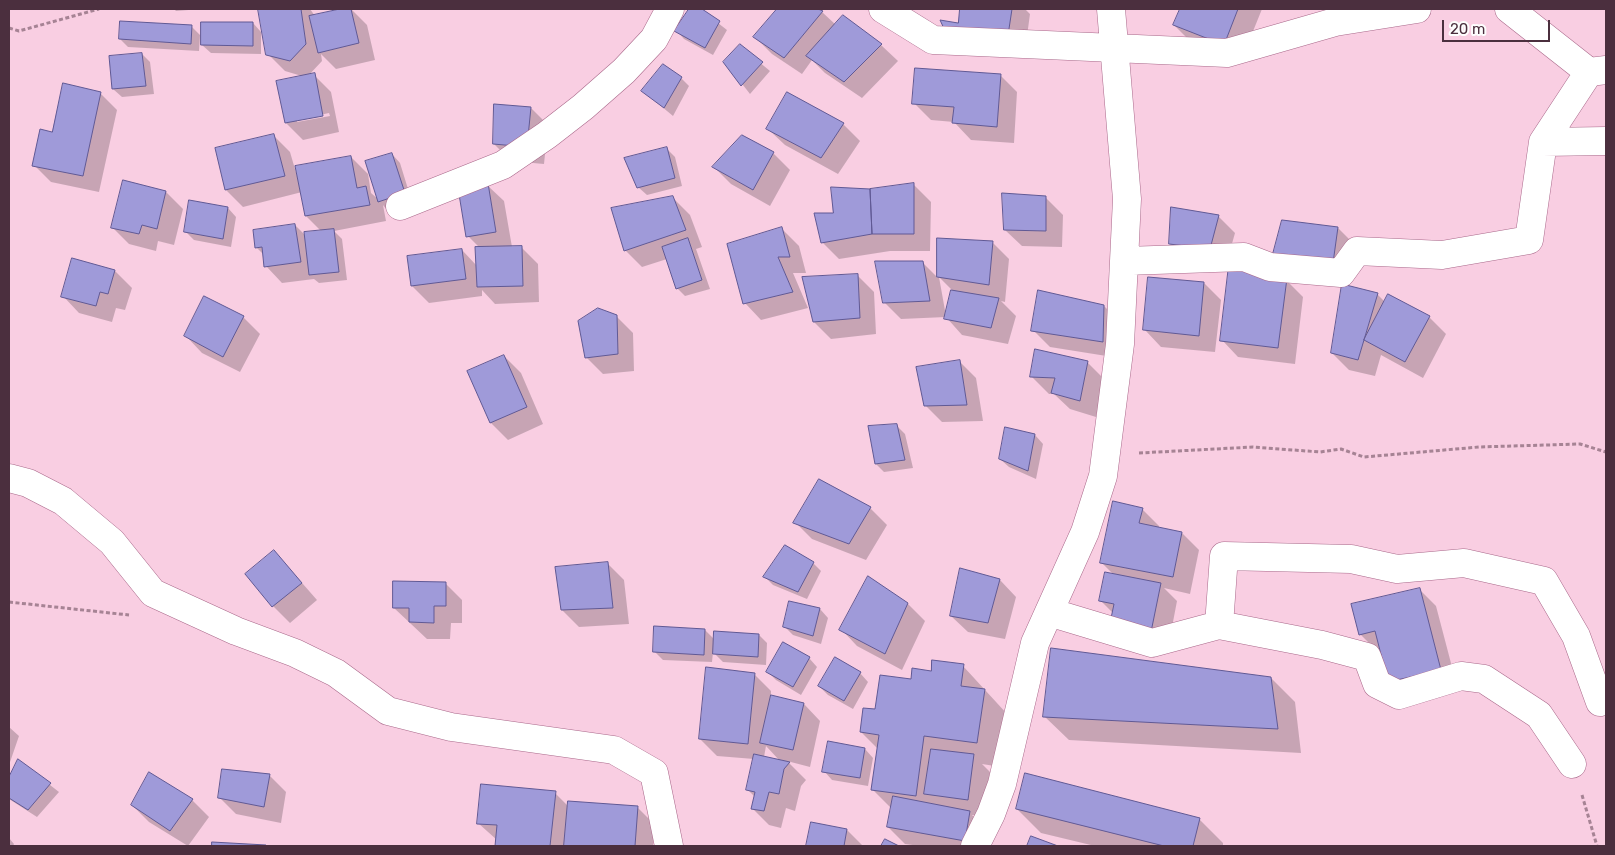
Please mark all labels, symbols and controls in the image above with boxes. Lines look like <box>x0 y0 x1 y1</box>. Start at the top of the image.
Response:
scale bar <box>1445 10 1552 42</box>
text: 20 m <box>1450 20 1485 38</box>

